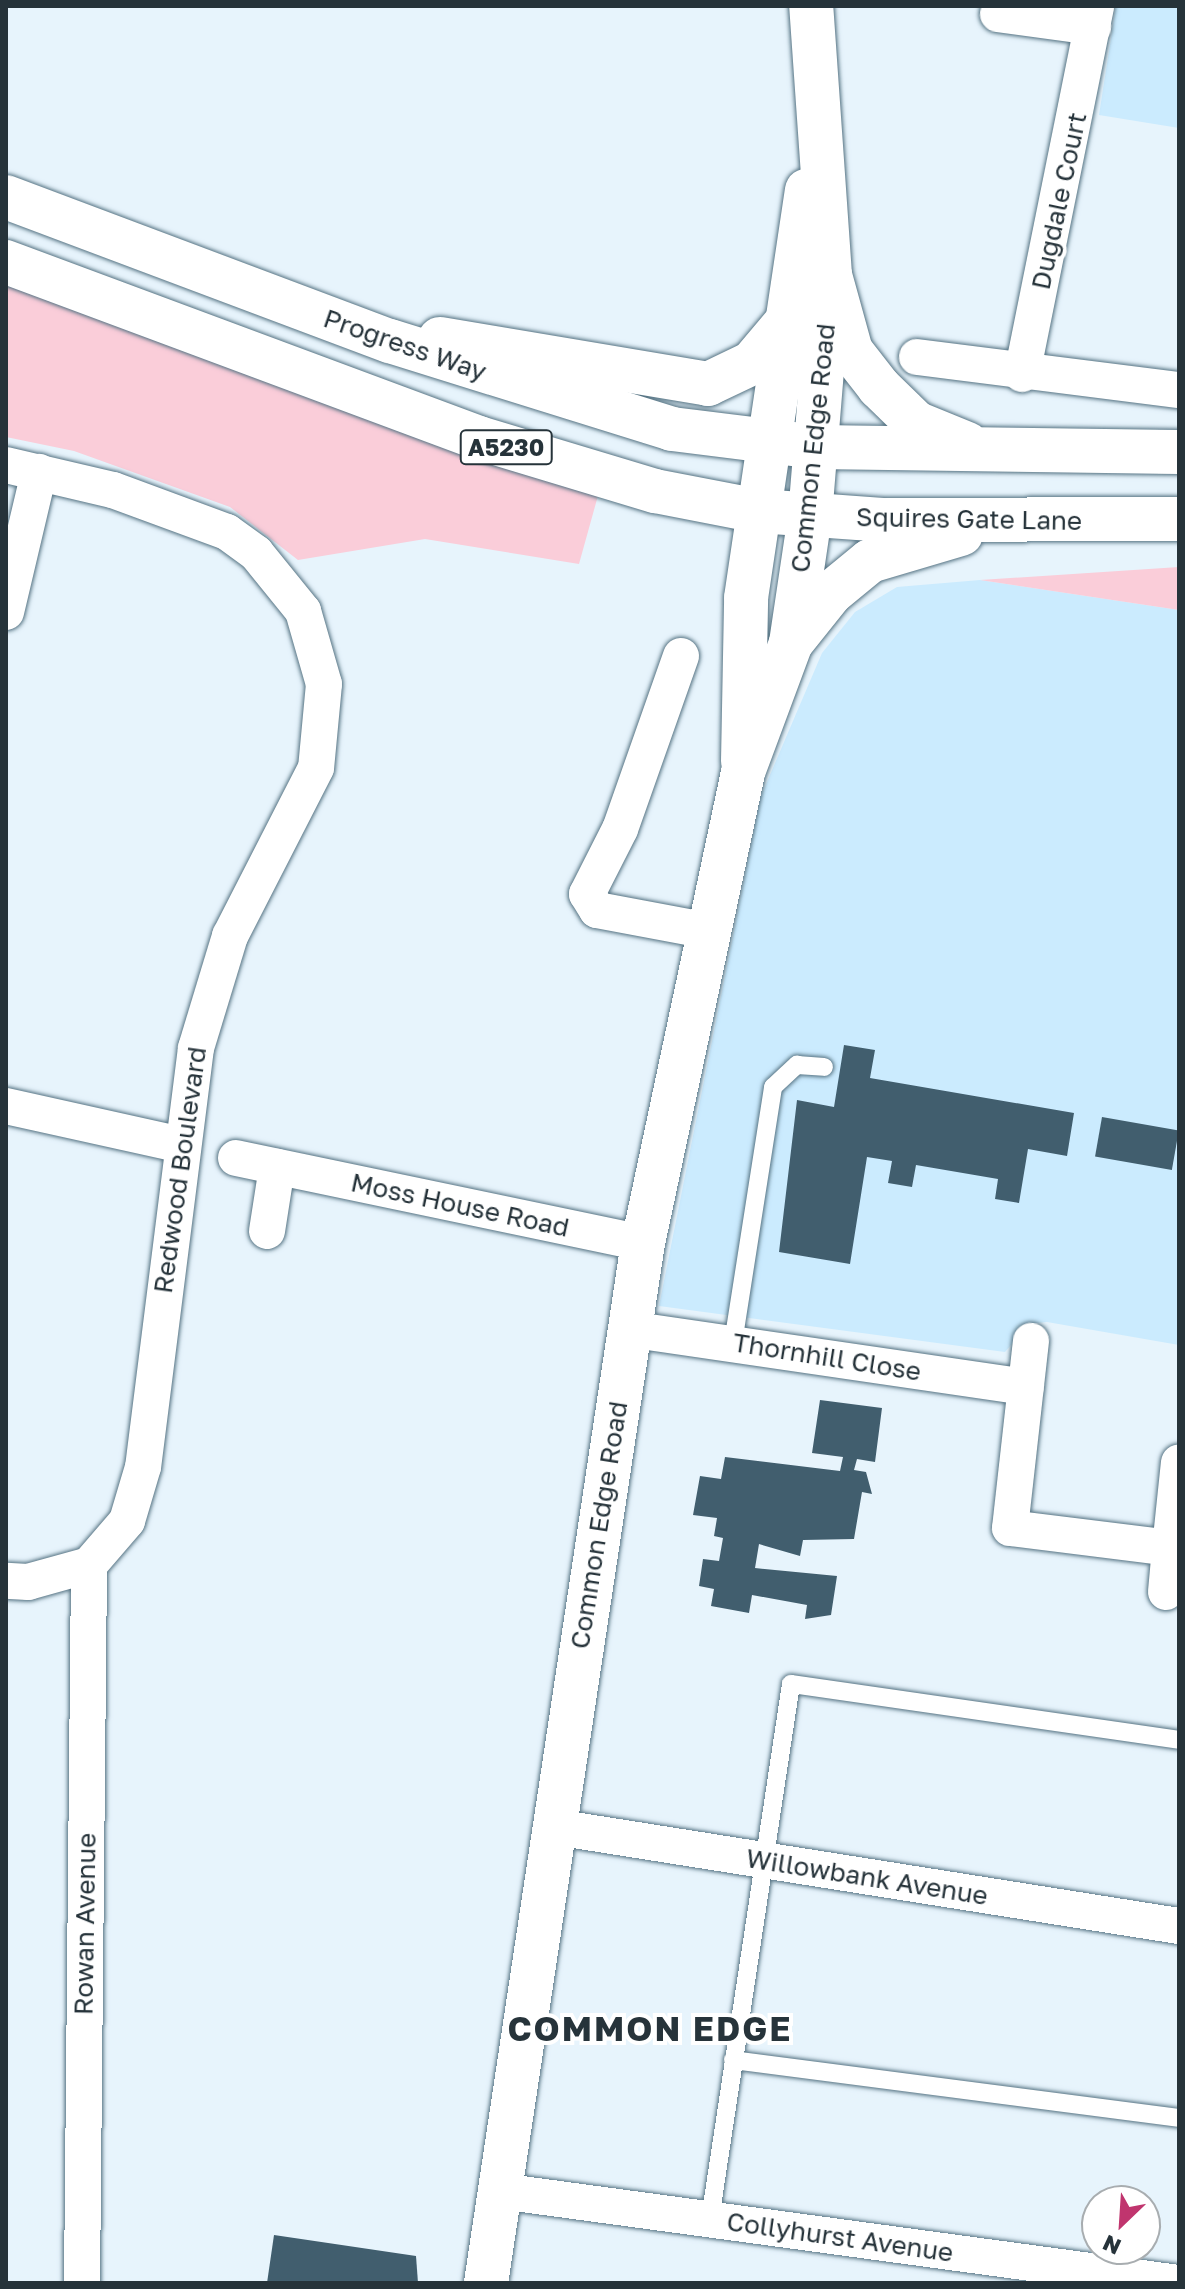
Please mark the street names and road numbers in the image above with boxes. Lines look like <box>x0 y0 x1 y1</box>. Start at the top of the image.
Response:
street label: Dugdale Court <box>1025 110 1093 292</box>
street label: Progress Way <box>319 303 491 387</box>
street label: Common Edge Road <box>784 322 842 574</box>
road number: A5230 <box>458 427 554 467</box>
street label: Squires Gate Lane <box>856 501 1082 537</box>
street label: Redwood Boulevard <box>147 1045 213 1295</box>
street label: Moss House Road <box>348 1167 572 1243</box>
street label: Thornhill Close <box>731 1327 923 1387</box>
street label: Common Edge Road <box>564 1399 634 1651</box>
street label: Rowan Avenue <box>68 1833 102 2015</box>
street label: Willowbank Avenue <box>744 1842 990 1912</box>
street label: Collyhurst Avenue <box>725 2206 955 2268</box>

